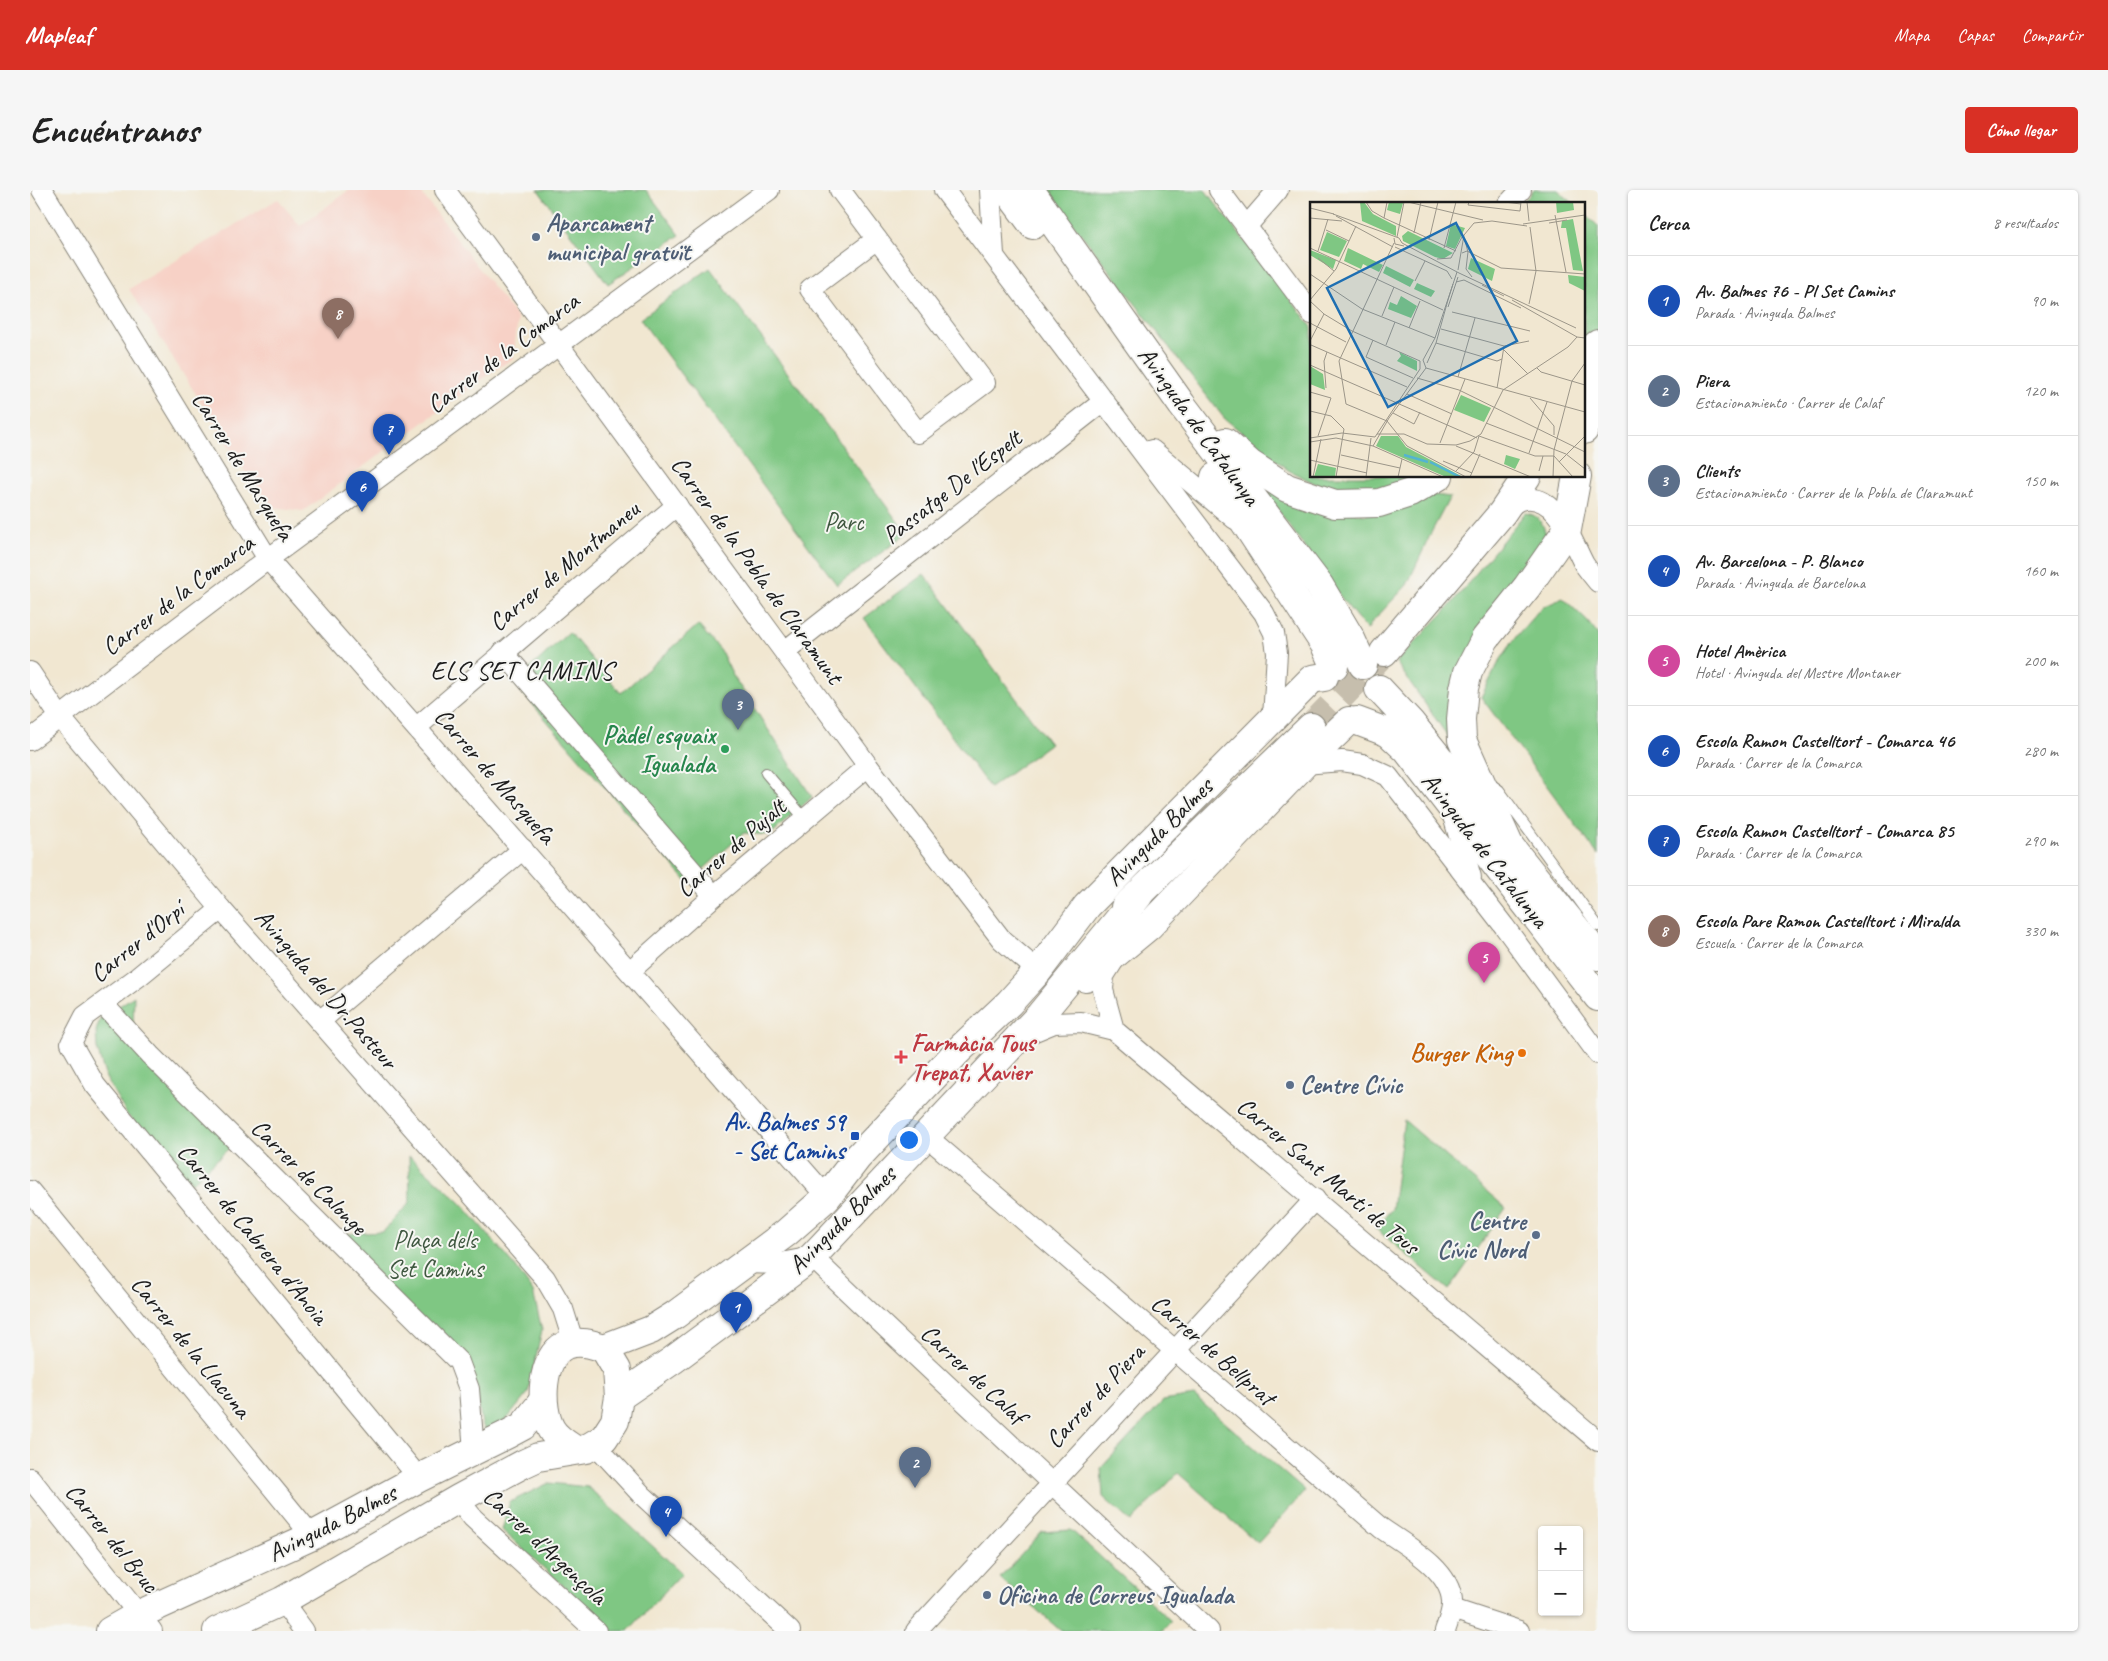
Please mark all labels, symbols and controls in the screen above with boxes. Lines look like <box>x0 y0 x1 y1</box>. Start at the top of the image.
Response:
text: Mapleaf <box>25 20 92 50</box>
text: Mapa <box>1894 24 1929 46</box>
text: Capas <box>1957 24 1994 46</box>
text: Compartir <box>2022 24 2083 46</box>
button: Cómo llegar <box>1965 107 2078 153</box>
text: Encuéntranos <box>30 108 199 153</box>
inset map <box>1310 202 1586 478</box>
place label: Aparcament municipal gratuït <box>546 207 693 268</box>
text: Cerca <box>1648 210 1689 236</box>
text: 8 resultados <box>1993 213 2058 233</box>
marker: Aparcament municipal gratuït <box>530 231 542 243</box>
text: Av. Balmes 76 - Pl Set Camins <box>1695 279 1894 303</box>
street label: Carrer de la Comarca <box>420 284 587 421</box>
text: 1 <box>1660 291 1668 311</box>
text: 90 m <box>2031 291 2058 311</box>
pin: 8 <box>322 298 354 339</box>
text: Parada · Avinguda Balmes <box>1695 303 1834 323</box>
street label: Avinguda de Catalunya <box>1131 340 1269 513</box>
text: Piera <box>1695 369 1729 393</box>
text: 2 <box>1660 381 1668 401</box>
text: 120 m <box>2024 381 2058 401</box>
street label: Carrer de Masquefa <box>184 385 303 548</box>
text: Estacionamiento · Carrer de Calaf <box>1695 393 1881 413</box>
pin: 7 <box>373 414 405 455</box>
street label: Passatge De l'Espelt <box>876 421 1030 551</box>
street label: Carrer de la Pobla de Claramunt <box>664 450 852 692</box>
text: Clients <box>1695 459 1739 483</box>
pin: 6 <box>346 471 378 512</box>
text: 3 <box>1660 471 1668 491</box>
text: 150 m <box>2024 471 2058 491</box>
text: Estacionamiento · Carrer de la Pobla de Claramunt <box>1695 483 1972 503</box>
street label: Carrer de Montmaneu <box>482 493 647 638</box>
park label: Parc <box>824 506 865 538</box>
street label: Carrer de la Comarca <box>95 526 262 663</box>
text: Av. Barcelona - P. Blanco <box>1695 549 1863 573</box>
text: 4 <box>1660 561 1668 581</box>
text: 160 m <box>2024 561 2058 581</box>
text: Parada · Avinguda de Barcelona <box>1695 573 1865 593</box>
text: Hotel Amèrica <box>1695 639 1785 663</box>
text: 5 <box>1661 651 1667 671</box>
text: 200 m <box>2024 651 2058 671</box>
district label: ELS SET CAMINS <box>430 654 618 687</box>
text: Hotel · Avinguda del Mestre Montaner <box>1695 663 1900 683</box>
pin: 3 <box>722 689 754 730</box>
street label: Carrer de Masquefa <box>427 701 564 852</box>
place label: Pàdel esquaix Igualada <box>603 719 717 780</box>
text: Escola Ramon Castelltort - Comarca 46 <box>1695 729 1954 753</box>
text: 6 <box>1660 741 1668 761</box>
text: 280 m <box>2024 741 2058 761</box>
marker: Pàdel esquaix Igualada <box>719 743 731 755</box>
text: Parada · Carrer de la Comarca <box>1695 753 1861 773</box>
street label: Avinguda de Catalunya <box>1414 766 1557 936</box>
street label: Avinguda Balmes <box>1098 769 1222 893</box>
street label: Carrer de Pujalt <box>669 790 795 905</box>
text: Escola Ramon Castelltort - Comarca 85 <box>1695 819 1954 843</box>
text: 7 <box>1660 831 1668 851</box>
text: 290 m <box>2024 831 2058 851</box>
text: Parada · Carrer de la Comarca <box>1695 843 1861 863</box>
street label: Carrer d'Orpí <box>83 891 195 990</box>
street label: Avinguda del Dr.Pasteur <box>247 902 406 1077</box>
text: Escola Pare Ramon Castelltort i Miralda <box>1695 909 1959 933</box>
text: 8 <box>1660 921 1668 941</box>
text: 330 m <box>2024 921 2058 941</box>
text: Escuela · Carrer de la Comarca <box>1695 933 1863 953</box>
pin: 5 <box>1468 942 1500 983</box>
place label: Farmàcia Tous Trepat, Xavier <box>911 1027 1037 1088</box>
place label: Burger King <box>1410 1037 1515 1069</box>
marker: Burger King <box>1516 1047 1528 1059</box>
marker: Farmàcia Tous Trepat, Xavier <box>895 1051 907 1063</box>
place label: Centre Cívic <box>1300 1069 1403 1101</box>
marker: Centre Cívic <box>1284 1079 1296 1091</box>
street label: Carrer Sant Martí de Tous <box>1230 1090 1428 1263</box>
place label: Av. Balmes 59 - Set Camins <box>724 1106 848 1167</box>
street label: Carrer de Calonge <box>244 1112 375 1243</box>
your location <box>896 1127 922 1153</box>
marker: Av. Balmes 59 - Set Camins <box>849 1130 861 1142</box>
street label: Carrer de Cabrera d'Anoia <box>170 1137 338 1333</box>
street label: Avinguda Balmes <box>781 1157 905 1281</box>
place label: Centre Cívic Nord <box>1437 1205 1530 1266</box>
park label: Plaça dels Set Camins <box>387 1224 485 1285</box>
marker: Centre Cívic Nord <box>1530 1229 1542 1241</box>
street label: Carrer de la Llacuna <box>124 1269 260 1426</box>
street label: Carrer de Bellprat <box>1144 1287 1285 1415</box>
pin: 1 <box>720 1292 752 1333</box>
street label: Carrer de Calaf <box>914 1317 1036 1435</box>
street label: Carrer de Piera <box>1038 1335 1154 1455</box>
pin: 2 <box>899 1447 931 1488</box>
street label: Avinguda Balmes <box>262 1476 404 1569</box>
street label: Carrer del Bruc <box>58 1477 167 1600</box>
street label: Carrer d'Argençola <box>476 1480 615 1613</box>
pin: 4 <box>650 1496 682 1537</box>
map controls <box>1538 1526 1583 1616</box>
button: + <box>1538 1526 1583 1571</box>
button: − <box>1538 1571 1583 1616</box>
place label: Oficina de Correus Igualada <box>997 1579 1235 1611</box>
marker: Oficina de Correus Igualada <box>981 1589 993 1601</box>

